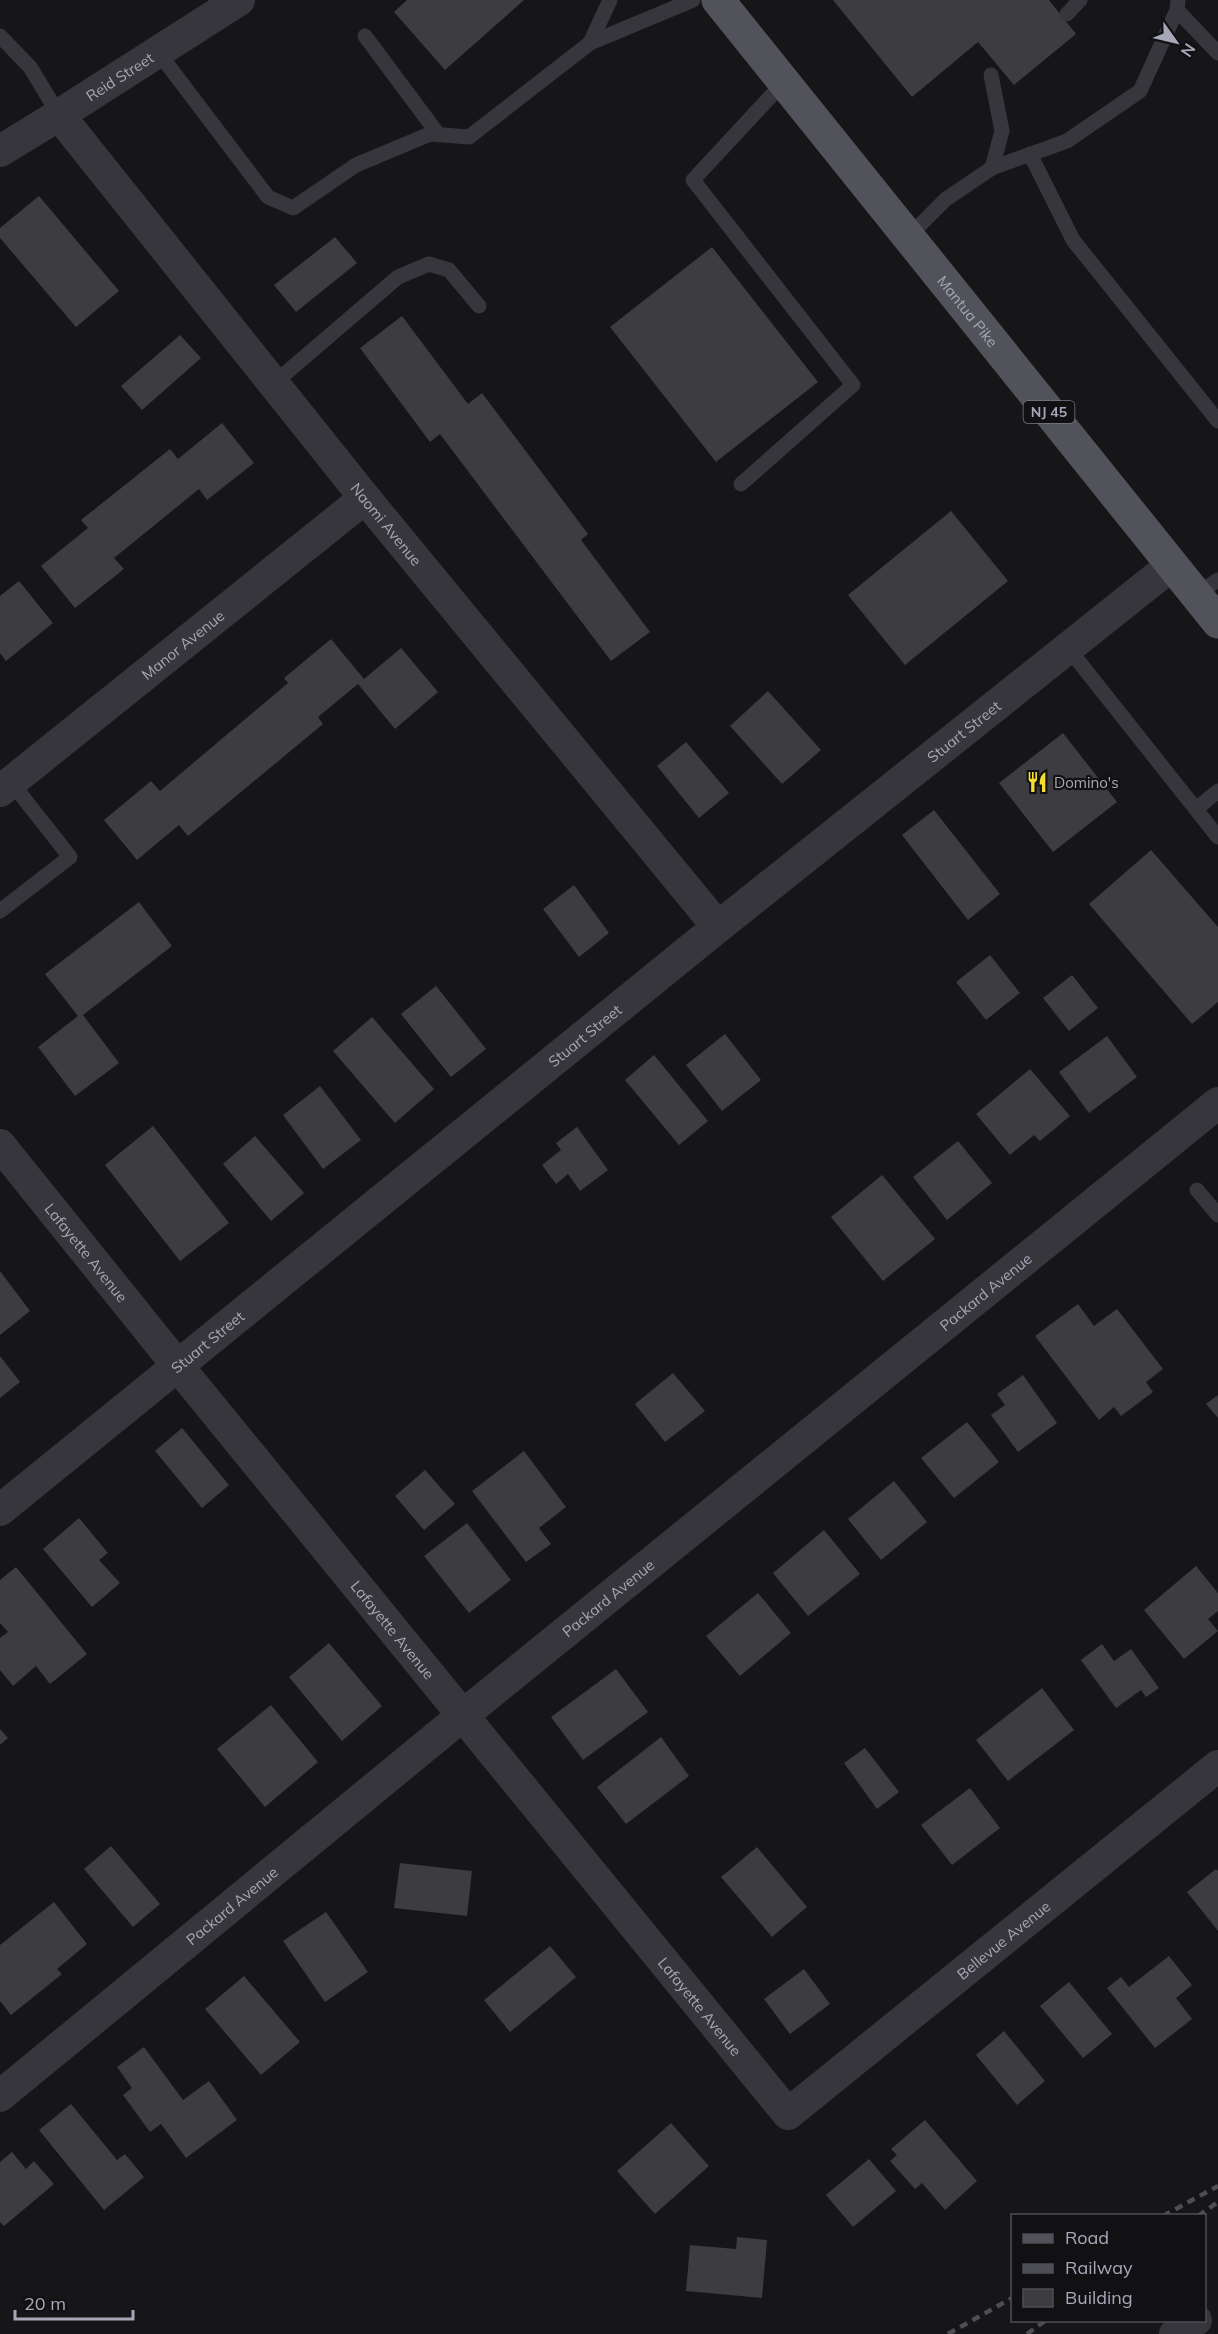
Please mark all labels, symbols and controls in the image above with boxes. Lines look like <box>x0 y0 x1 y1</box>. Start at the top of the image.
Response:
north arrow <box>1146 12 1206 72</box>
text: N <box>1177 40 1200 61</box>
street label: Reid Street <box>82 48 157 105</box>
street label: Mantua Pike <box>933 271 1003 351</box>
road number: NJ 45 <box>1024 401 1074 423</box>
street label: Naomi Avenue <box>347 479 426 569</box>
street label: Manor Avenue <box>137 606 228 684</box>
street label: Stuart Street <box>923 696 1004 766</box>
restaurant icon: Domino's <box>1025 770 1049 794</box>
place label: Domino's <box>1054 773 1119 792</box>
street label: Stuart Street <box>544 1000 625 1071</box>
street label: Lafayette Avenue <box>41 1199 132 1306</box>
street label: Packard Avenue <box>935 1249 1035 1335</box>
street label: Stuart Street <box>167 1306 248 1377</box>
street label: Packard Avenue <box>558 1555 658 1641</box>
street label: Lafayette Avenue <box>347 1577 439 1683</box>
street label: Packard Avenue <box>182 1862 281 1949</box>
street label: Bellevue Avenue <box>953 1896 1054 1983</box>
street label: Lafayette Avenue <box>654 1953 746 2060</box>
legend <box>1011 2214 1206 2322</box>
text: Road <box>1065 2226 1109 2249</box>
text: Railway <box>1065 2256 1133 2279</box>
scale bar <box>15 2283 134 2321</box>
text: Building <box>1065 2286 1133 2309</box>
text: 20 m <box>24 2292 66 2315</box>

